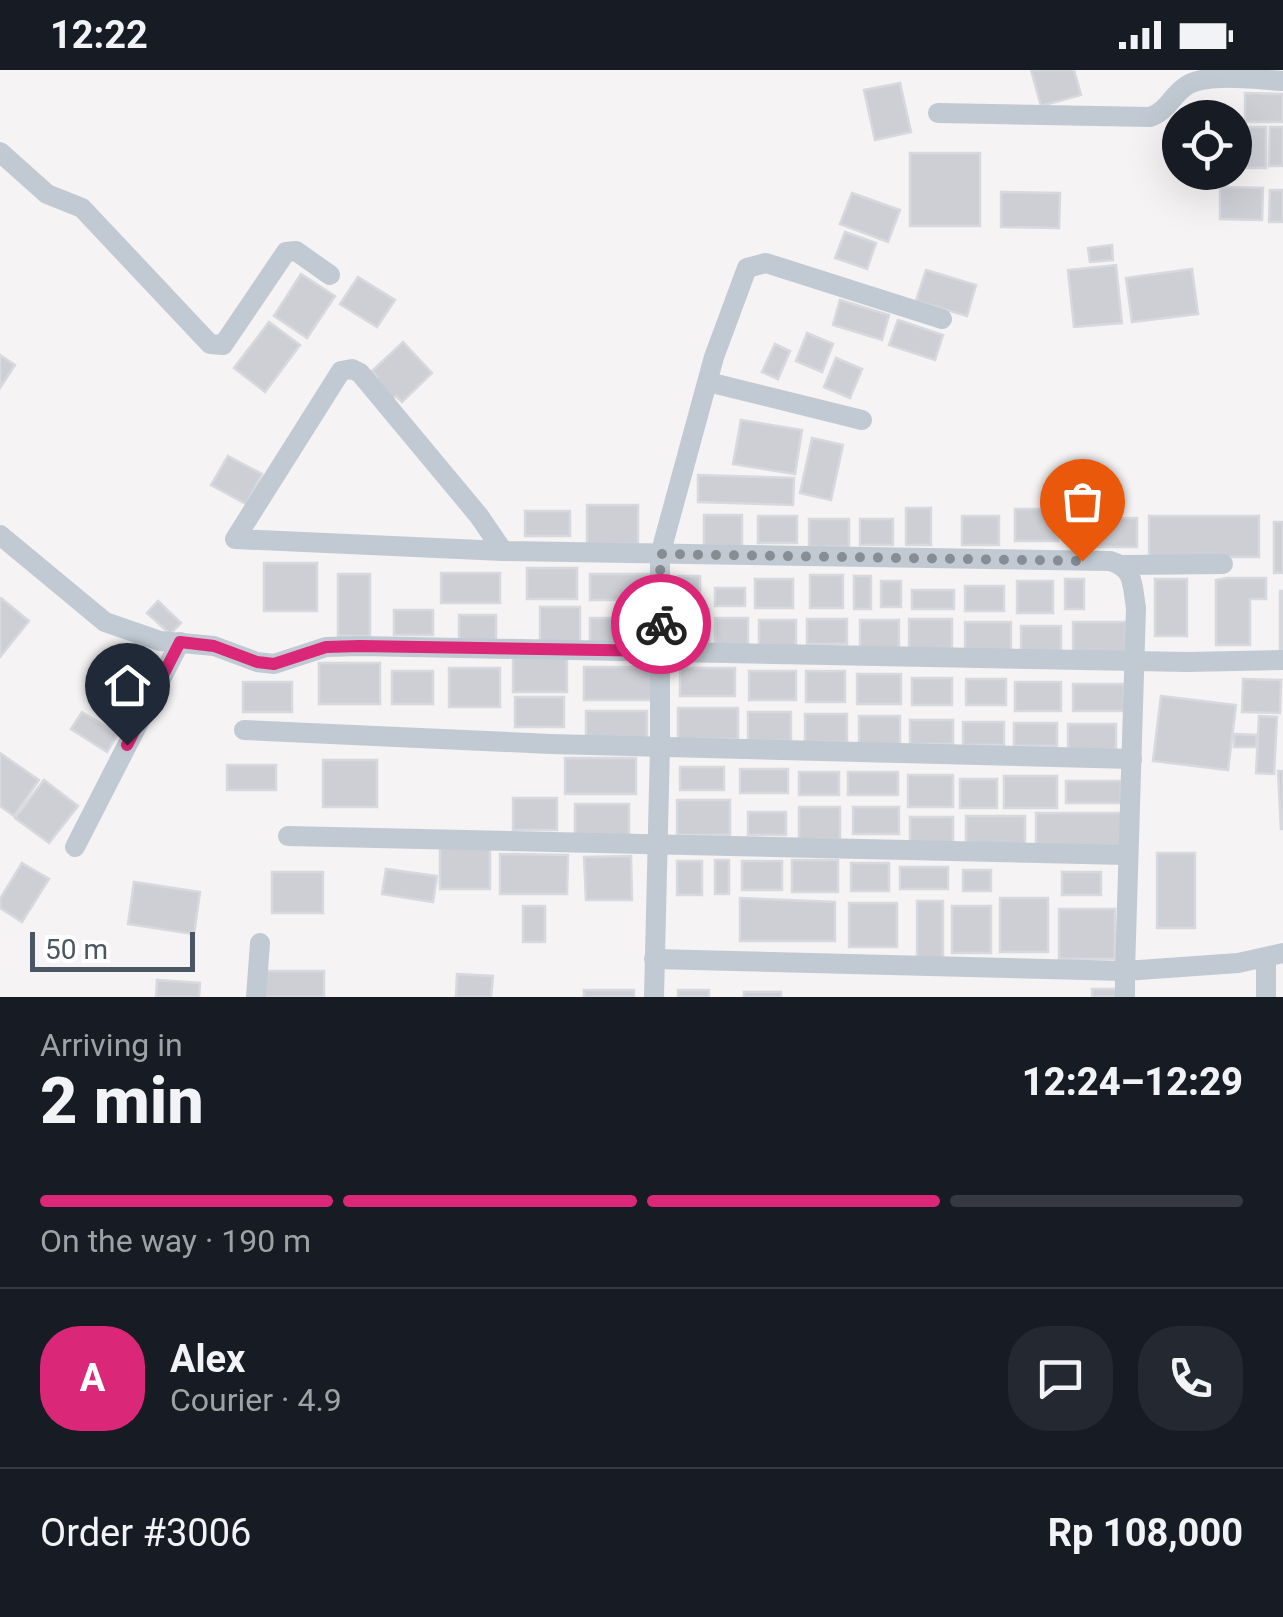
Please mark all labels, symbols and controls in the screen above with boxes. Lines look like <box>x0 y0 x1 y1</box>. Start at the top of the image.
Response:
text: 12:22 <box>50 13 148 57</box>
map controls <box>1162 100 1252 190</box>
button: locate <box>1162 100 1252 190</box>
pin <box>1040 459 1125 562</box>
icon: bag <box>1055 474 1110 529</box>
courier <box>611 574 711 674</box>
icon: bike <box>634 597 689 652</box>
pin <box>85 643 170 746</box>
icon: home <box>100 658 155 713</box>
scale bar <box>30 927 195 971</box>
text: 50 m <box>45 933 108 966</box>
text: Arriving in <box>40 1026 183 1064</box>
text: 12:24–12:29 <box>1022 1060 1243 1104</box>
text: 2 min <box>40 1063 204 1139</box>
text: On the way · 190 m <box>40 1222 311 1260</box>
button: chat <box>1008 1326 1113 1431</box>
button: phone <box>1138 1326 1243 1431</box>
text: Alex <box>170 1337 245 1381</box>
text: A <box>80 1356 105 1400</box>
text: Courier · 4.9 <box>170 1381 342 1419</box>
text: Order #3006 <box>40 1511 251 1555</box>
text: Rp 108,000 <box>1048 1511 1243 1555</box>

